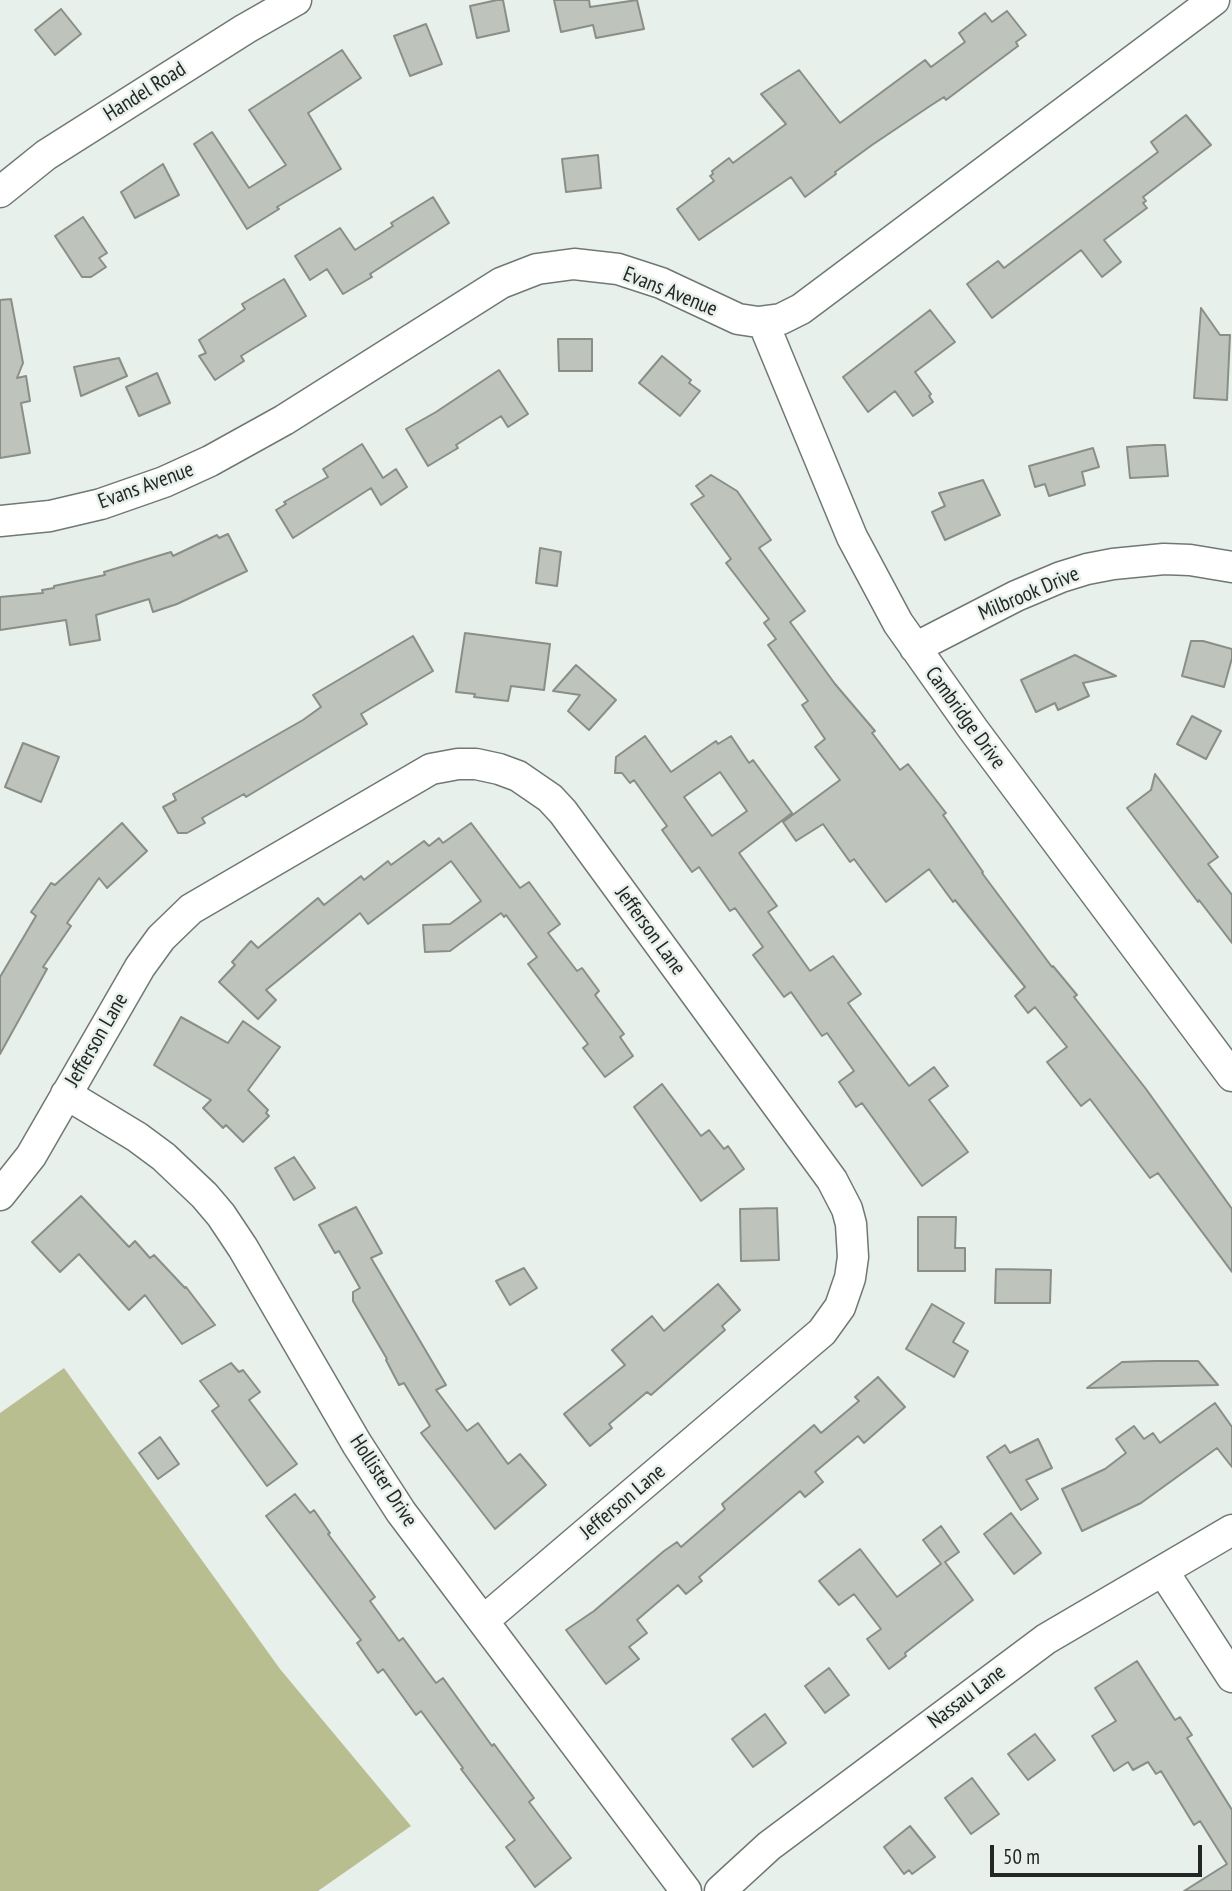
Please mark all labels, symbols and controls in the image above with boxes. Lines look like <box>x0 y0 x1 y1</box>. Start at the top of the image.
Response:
street label: Handel Road <box>99 57 191 127</box>
street label: Evans Avenue <box>619 262 721 322</box>
street label: Evans Avenue <box>95 457 197 515</box>
street label: Milbrook Drive <box>975 562 1083 626</box>
street label: Cambridge Drive <box>919 662 1011 774</box>
street label: Jefferson Lane <box>609 882 691 980</box>
street label: Jefferson Lane <box>60 989 134 1091</box>
street label: Hollister Drive <box>344 1430 422 1532</box>
street label: Jefferson Lane <box>575 1459 671 1545</box>
street label: Nassau Lane <box>923 1660 1011 1734</box>
scale bar <box>994 1832 1206 1876</box>
text: 50 m <box>1003 1843 1040 1870</box>

